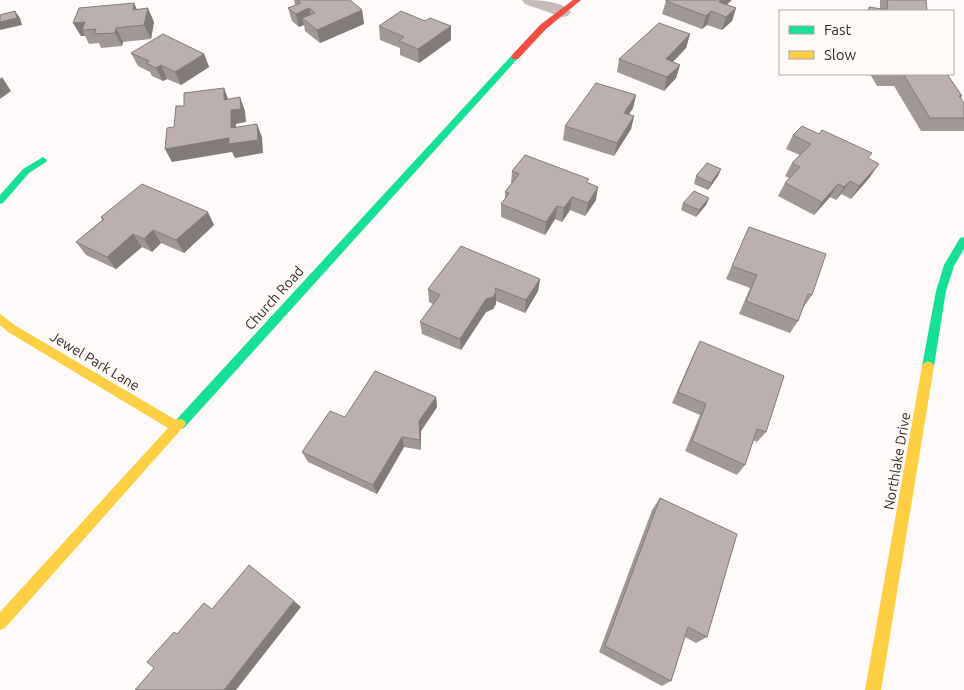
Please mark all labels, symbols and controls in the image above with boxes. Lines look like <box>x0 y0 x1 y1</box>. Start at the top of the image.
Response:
legend <box>779 10 954 75</box>
text: Fast <box>824 21 852 38</box>
text: Slow <box>824 46 857 63</box>
street label: Church Road <box>241 263 307 333</box>
street label: Jewel Park Lane <box>48 328 142 394</box>
street label: Northlake Drive <box>881 411 913 511</box>

